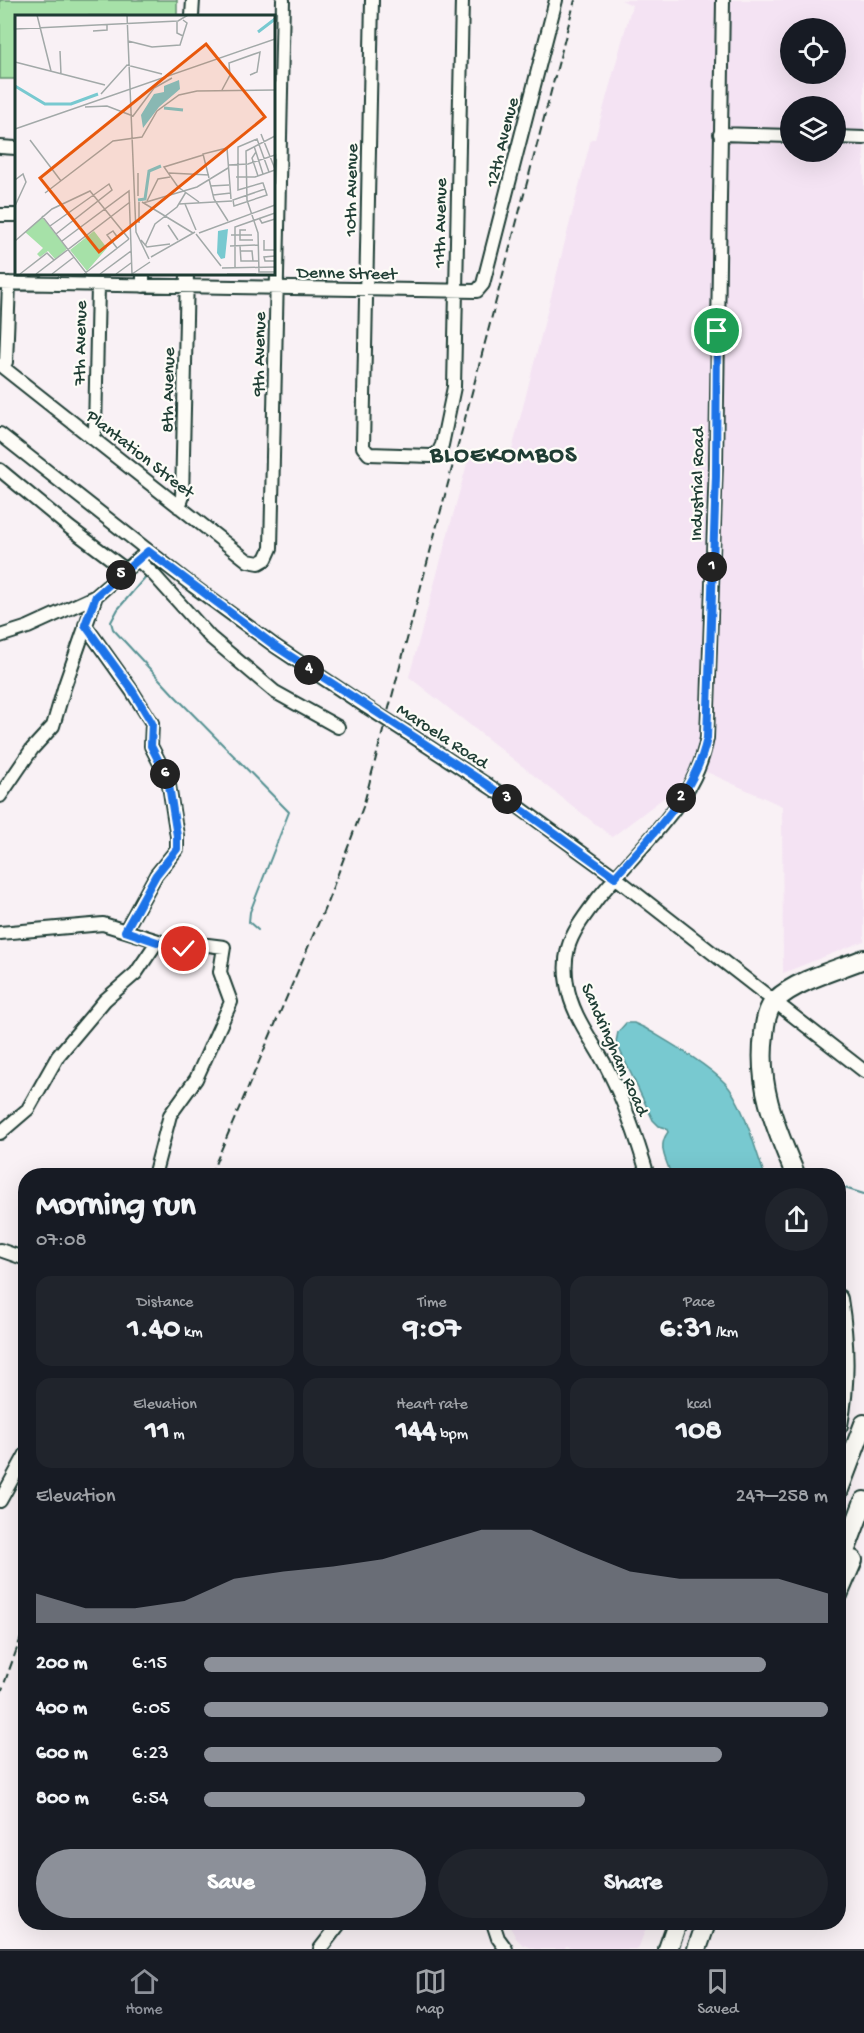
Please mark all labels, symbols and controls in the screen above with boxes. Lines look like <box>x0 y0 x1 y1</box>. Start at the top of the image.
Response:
inset map <box>15 15 274 274</box>
map controls <box>780 18 846 162</box>
button: locate <box>780 18 846 84</box>
street label: 12th Avenue <box>482 95 525 191</box>
button: layers <box>780 96 846 162</box>
street label: 10th Avenue <box>341 143 364 238</box>
street label: 11th Avenue <box>430 177 453 269</box>
street label: Denne Street <box>296 263 399 286</box>
street label: 7th Avenue <box>70 300 93 387</box>
pin <box>691 305 742 356</box>
street label: 9th Avenue <box>249 311 272 397</box>
icon: arrive <box>700 314 733 347</box>
street label: 8th Avenue <box>158 347 181 433</box>
street label: Plantation Street <box>81 406 199 505</box>
street label: Industrial Road <box>687 426 710 541</box>
district label: BLOEKOMBOS <box>429 442 578 471</box>
pin: 1 <box>697 552 727 582</box>
text: 1 <box>709 557 715 576</box>
pin: 5 <box>106 560 136 590</box>
text: 5 <box>117 565 125 584</box>
pin: 4 <box>294 655 324 685</box>
text: 4 <box>305 660 313 679</box>
street label: Maroela Road <box>392 700 493 775</box>
pin: 6 <box>150 759 180 789</box>
text: 6 <box>161 764 169 783</box>
pin: 2 <box>666 783 696 813</box>
pin: 3 <box>492 784 522 814</box>
text: 2 <box>677 788 685 807</box>
text: 3 <box>503 789 511 808</box>
pin <box>158 923 209 974</box>
icon: check <box>167 932 200 965</box>
street label: Sandringham Road <box>575 981 653 1121</box>
text: Morning run <box>36 1188 196 1226</box>
button: share <box>765 1188 828 1251</box>
text: 07:08 <box>36 1230 86 1253</box>
text: Distance <box>137 1294 193 1313</box>
text: Time <box>417 1294 447 1313</box>
text: Pace <box>683 1294 715 1313</box>
text: 1.40 <box>127 1313 180 1348</box>
text: 9:07 <box>403 1313 461 1348</box>
text: 6:31 <box>660 1313 712 1348</box>
text: km <box>180 1324 203 1343</box>
text: /km <box>712 1324 738 1343</box>
text: Elevation <box>133 1396 197 1415</box>
text: Heart rate <box>396 1396 468 1415</box>
text: kcal <box>687 1396 711 1415</box>
text: 11 <box>145 1415 170 1450</box>
text: 144 <box>396 1415 437 1450</box>
text: 108 <box>676 1415 722 1450</box>
text: m <box>170 1426 185 1445</box>
text: bpm <box>437 1426 468 1445</box>
text: Elevation <box>36 1486 116 1509</box>
text: 247–258 m <box>736 1486 828 1509</box>
text: 200 m <box>36 1653 87 1676</box>
text: 6:15 <box>132 1653 167 1676</box>
text: 400 m <box>36 1698 87 1721</box>
text: 6:05 <box>132 1698 170 1721</box>
text: 600 m <box>36 1743 88 1766</box>
text: 6:23 <box>132 1743 169 1766</box>
text: 800 m <box>36 1788 89 1811</box>
text: 6:54 <box>132 1788 168 1811</box>
button: Save <box>36 1849 426 1918</box>
button: Share <box>438 1849 828 1918</box>
tab: Home <box>125 1965 163 2020</box>
tab: Map <box>414 1965 447 2020</box>
tab: Saved <box>697 1965 738 2020</box>

